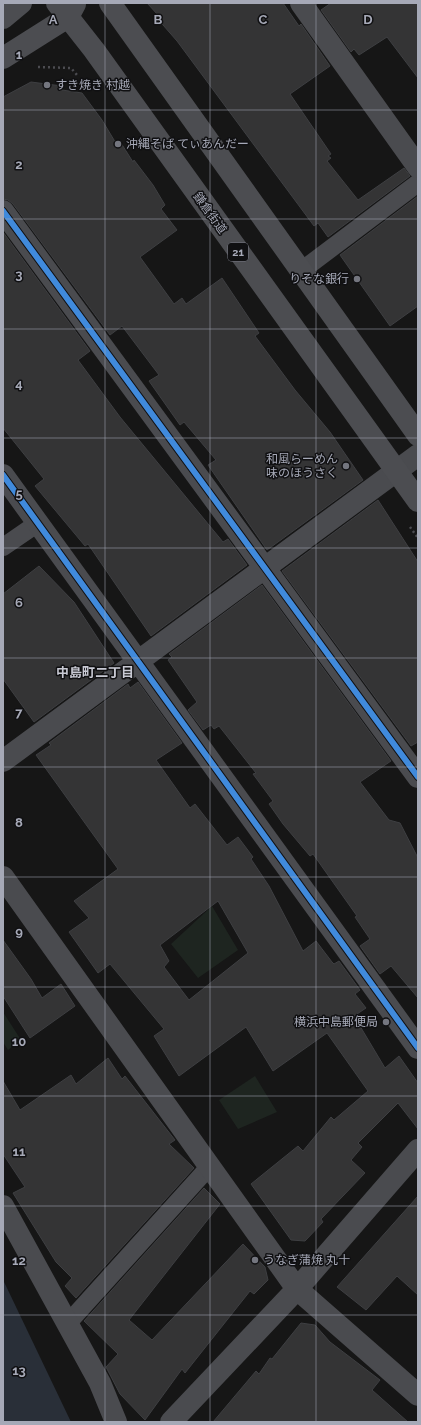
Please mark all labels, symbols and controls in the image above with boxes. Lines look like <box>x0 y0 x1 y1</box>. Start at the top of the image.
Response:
text: A <box>49 12 58 27</box>
text: B <box>154 12 163 27</box>
text: C <box>259 12 268 27</box>
text: D <box>363 12 373 27</box>
text: 1 <box>16 47 23 62</box>
place label: すき焼き 村越 <box>55 78 130 92</box>
marker: すき焼き 村越 <box>42 80 52 90</box>
place label: 沖縄そば てぃあんだー <box>126 137 249 151</box>
marker: 沖縄そば てぃあんだー <box>113 139 123 149</box>
text: 2 <box>15 157 23 172</box>
street label: 鎌倉街道 <box>190 189 230 237</box>
road number: 21 <box>228 243 248 261</box>
text: 3 <box>15 267 23 282</box>
place label: りそな銀行 <box>289 272 349 286</box>
marker: りそな銀行 <box>352 274 362 284</box>
text: 4 <box>15 376 23 391</box>
place label: 和風らーめん 味のほうさく <box>266 452 338 480</box>
marker: 和風らーめん 味のほうさく <box>341 461 351 471</box>
text: 5 <box>15 486 23 501</box>
text: 6 <box>15 595 23 610</box>
district label: 中島町二丁目 <box>56 665 134 680</box>
text: 7 <box>15 705 23 720</box>
text: 8 <box>15 815 23 830</box>
text: 9 <box>15 924 23 939</box>
place label: 横浜中島郵便局 <box>294 1015 378 1029</box>
marker: 横浜中島郵便局 <box>381 1017 391 1027</box>
text: 10 <box>12 1034 26 1049</box>
text: 11 <box>13 1144 26 1159</box>
text: 12 <box>12 1253 26 1268</box>
place label: うなぎ蒲焼 丸十 <box>263 1253 350 1267</box>
marker: うなぎ蒲焼 丸十 <box>250 1255 260 1265</box>
text: 13 <box>12 1363 26 1378</box>

